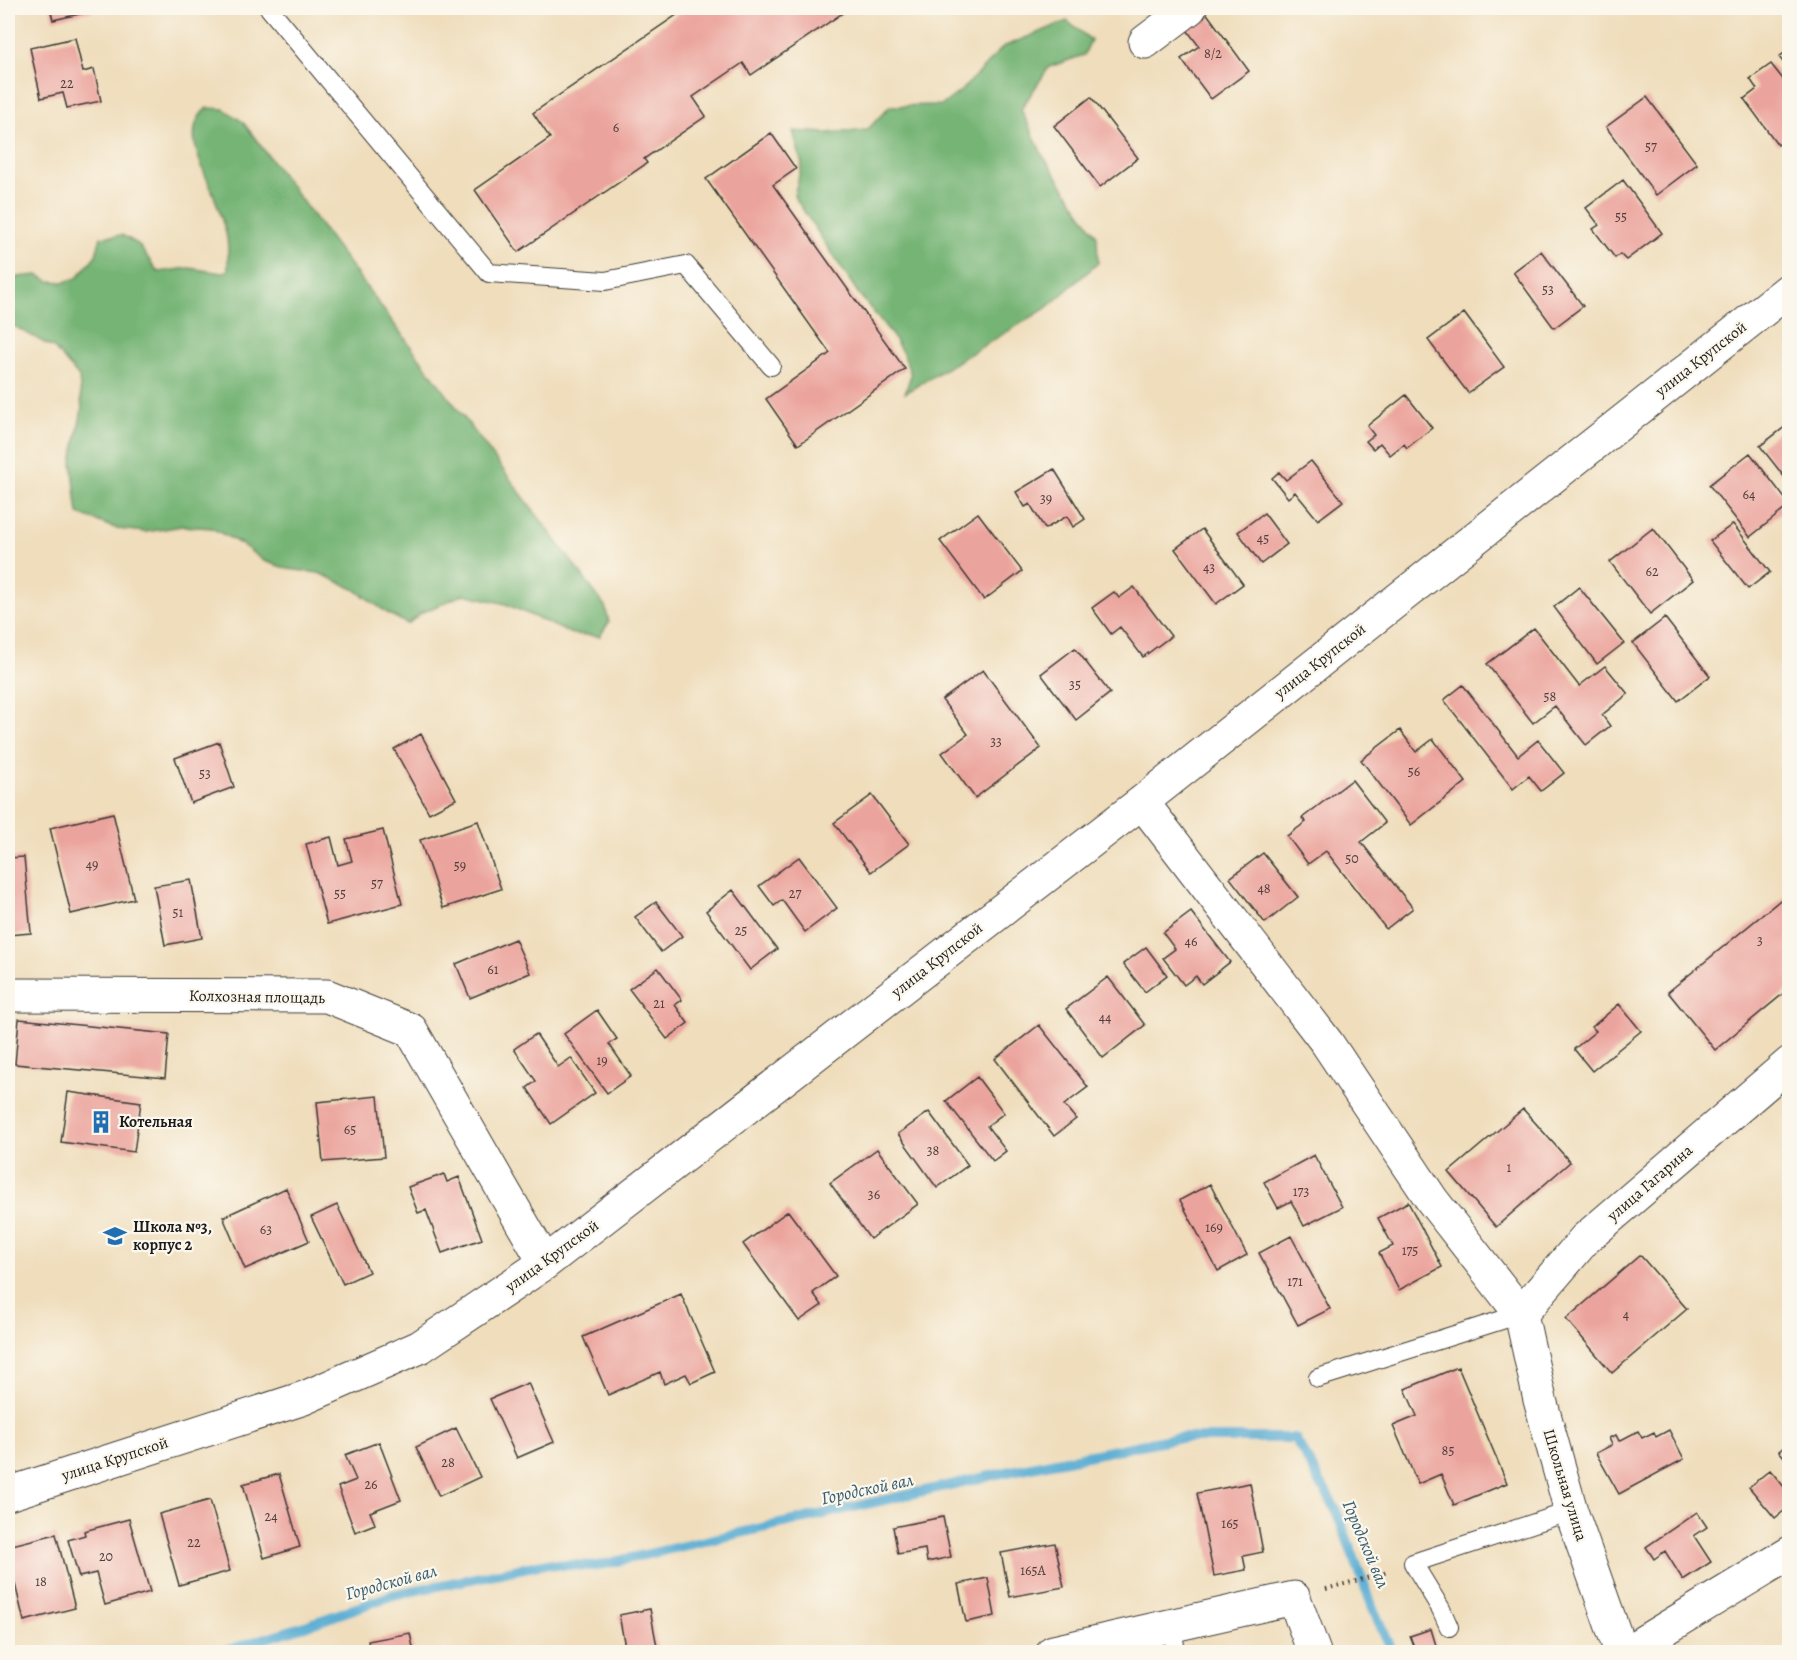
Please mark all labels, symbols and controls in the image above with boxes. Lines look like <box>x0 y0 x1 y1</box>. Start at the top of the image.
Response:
house number: 8/2 <box>1204 44 1222 63</box>
house number: 22 <box>60 74 74 93</box>
house number: 6 <box>613 118 619 137</box>
house number: 57 <box>1645 137 1657 156</box>
house number: 55 <box>1615 207 1627 226</box>
house number: 53 <box>1542 280 1554 299</box>
street label: улица Крупской <box>1650 316 1751 402</box>
house number: 64 <box>1743 485 1755 504</box>
house number: 39 <box>1040 489 1052 508</box>
house number: 45 <box>1257 529 1269 548</box>
house number: 43 <box>1203 558 1215 577</box>
house number: 62 <box>1645 562 1659 581</box>
street label: улица Крупской <box>1269 618 1370 704</box>
house number: 35 <box>1069 675 1081 694</box>
house number: 58 <box>1544 687 1557 706</box>
house number: 33 <box>990 732 1002 751</box>
house number: 56 <box>1408 762 1420 781</box>
house number: 53 <box>199 764 211 783</box>
house number: 50 <box>1345 849 1359 868</box>
house number: 49 <box>86 855 98 874</box>
house number: 59 <box>454 856 466 875</box>
house number: 57 <box>371 874 383 893</box>
house number: 48 <box>1257 879 1271 898</box>
house number: 55 <box>334 884 346 903</box>
house number: 27 <box>789 884 801 903</box>
house number: 51 <box>173 903 184 922</box>
street label: улица Крупской <box>886 917 987 1003</box>
house number: 25 <box>735 921 747 940</box>
house number: 3 <box>1757 931 1763 950</box>
house number: 46 <box>1185 932 1197 951</box>
house number: 61 <box>487 960 499 979</box>
street label: Колхозная площадь <box>189 985 325 1009</box>
house number: 21 <box>653 994 665 1013</box>
house number: 44 <box>1099 1008 1111 1027</box>
house number: 19 <box>596 1051 608 1070</box>
building icon: Котельная <box>88 1109 114 1135</box>
place label: Котельная <box>119 1111 193 1133</box>
house number: 65 <box>344 1120 356 1139</box>
street label: улица Гагарина <box>1602 1139 1698 1227</box>
house number: 38 <box>927 1141 940 1160</box>
house number: 1 <box>1507 1158 1512 1177</box>
house number: 173 <box>1293 1182 1309 1201</box>
house number: 36 <box>868 1185 880 1204</box>
street label: улица Крупской <box>500 1215 603 1298</box>
place label: Школа №3, корпус 2 <box>133 1216 212 1256</box>
house number: 169 <box>1205 1218 1223 1237</box>
house number: 63 <box>260 1220 272 1239</box>
school or university icon: Школа №3, корпус 2 <box>102 1223 128 1249</box>
house number: 175 <box>1402 1241 1418 1260</box>
house number: 171 <box>1287 1272 1303 1291</box>
house number: 4 <box>1623 1305 1629 1324</box>
street label: Школьная улица <box>1537 1426 1593 1544</box>
street label: улица Крупской <box>58 1431 171 1487</box>
house number: 85 <box>1442 1441 1454 1460</box>
house number: 28 <box>441 1453 455 1472</box>
water label: Городской вал <box>819 1468 915 1510</box>
house number: 26 <box>364 1475 378 1494</box>
water label: Городской вал <box>1337 1496 1395 1592</box>
house number: 24 <box>265 1507 278 1526</box>
house number: 165 <box>1221 1514 1239 1533</box>
house number: 22 <box>187 1533 201 1552</box>
house number: 20 <box>99 1547 113 1566</box>
water label: Городской вал <box>343 1558 439 1606</box>
house number: 165А <box>1020 1561 1047 1580</box>
house number: 18 <box>35 1572 47 1591</box>

